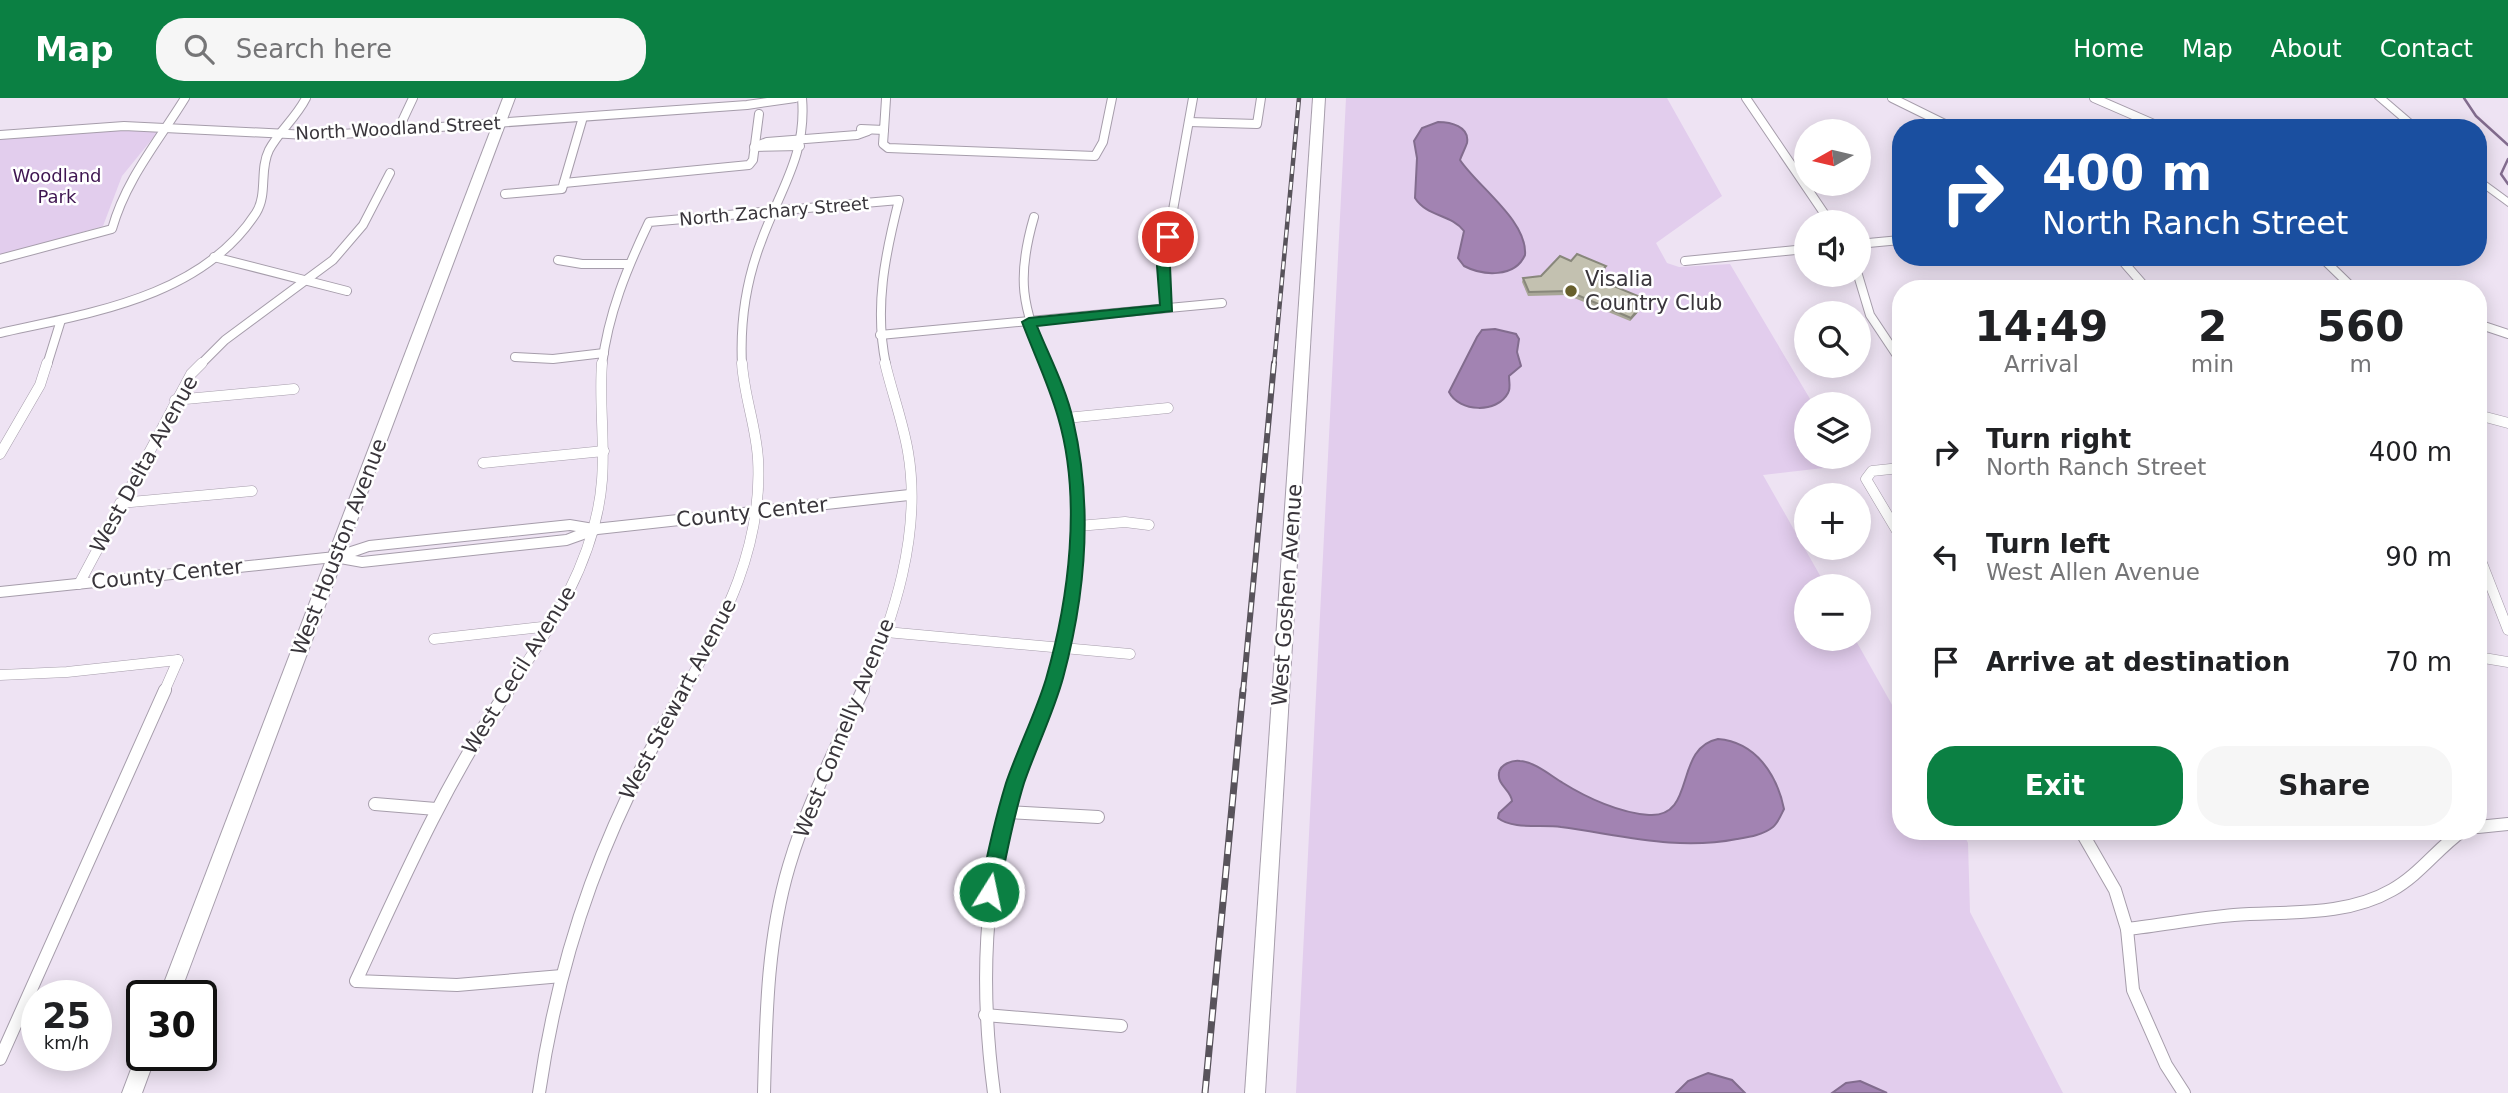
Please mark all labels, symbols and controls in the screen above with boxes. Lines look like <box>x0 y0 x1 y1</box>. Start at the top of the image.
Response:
search box <box>156 18 646 81</box>
text: Map <box>35 30 114 69</box>
icon: search <box>180 30 218 68</box>
text: Search here <box>236 34 392 64</box>
text: Home <box>2073 35 2144 63</box>
text: Map <box>2182 35 2233 63</box>
text: About <box>2271 35 2342 63</box>
text: Contact <box>2380 35 2473 63</box>
street label: North Woodland Street <box>295 112 501 144</box>
north arrow <box>1794 119 1871 196</box>
map controls <box>1794 119 1871 651</box>
text: 400 m <box>2042 145 2212 202</box>
icon: right <box>1927 147 2018 238</box>
park label: Woodland Park <box>12 165 102 207</box>
street label: North Zachary Street <box>678 192 870 230</box>
text: North Ranch Street <box>2042 204 2348 242</box>
pin <box>1138 207 1198 267</box>
button: sound <box>1794 210 1871 287</box>
icon: arrive <box>1149 218 1187 256</box>
place label: Visalia Country Club <box>1585 267 1722 315</box>
marker: Visalia Country Club <box>1563 283 1579 299</box>
button: search <box>1794 301 1871 378</box>
text: 14:49 <box>1975 302 2108 351</box>
text: 2 <box>2198 302 2227 351</box>
text: 560 <box>2317 302 2404 351</box>
text: Arrival <box>2004 351 2079 377</box>
text: min <box>2191 351 2234 377</box>
text: m <box>2349 351 2372 377</box>
street label: West Delta Avenue <box>85 371 203 557</box>
button: layers <box>1794 392 1871 469</box>
text: Turn right <box>1986 424 2131 454</box>
icon: right <box>1927 433 1965 471</box>
street label: West Houston Avenue <box>287 435 391 659</box>
text: 400 m <box>2369 437 2452 467</box>
text: North Ranch Street <box>1986 454 2206 480</box>
street label: West Goshen Avenue <box>1267 483 1307 707</box>
button: + <box>1794 483 1871 560</box>
street label: County Center <box>675 492 829 532</box>
text: Turn left <box>1986 529 2110 559</box>
icon: left <box>1927 538 1965 576</box>
text: 90 m <box>2385 542 2452 572</box>
street label: County Center <box>90 554 244 594</box>
text: West Allen Avenue <box>1986 559 2200 585</box>
button: − <box>1794 574 1871 651</box>
street label: West Cecil Avenue <box>457 581 581 759</box>
street label: West Stewart Avenue <box>615 594 741 804</box>
street label: West Connelly Avenue <box>789 615 899 841</box>
icon: arrive <box>1927 643 1965 681</box>
text: Arrive at destination <box>1986 647 2290 677</box>
text: 70 m <box>2385 647 2452 677</box>
button: Exit <box>1927 746 2183 826</box>
button: Share <box>2197 746 2452 826</box>
position arrow <box>952 855 1026 929</box>
speed limit sign: 30 <box>126 980 217 1071</box>
text: 25 <box>42 996 91 1036</box>
text: km/h <box>44 1032 89 1053</box>

